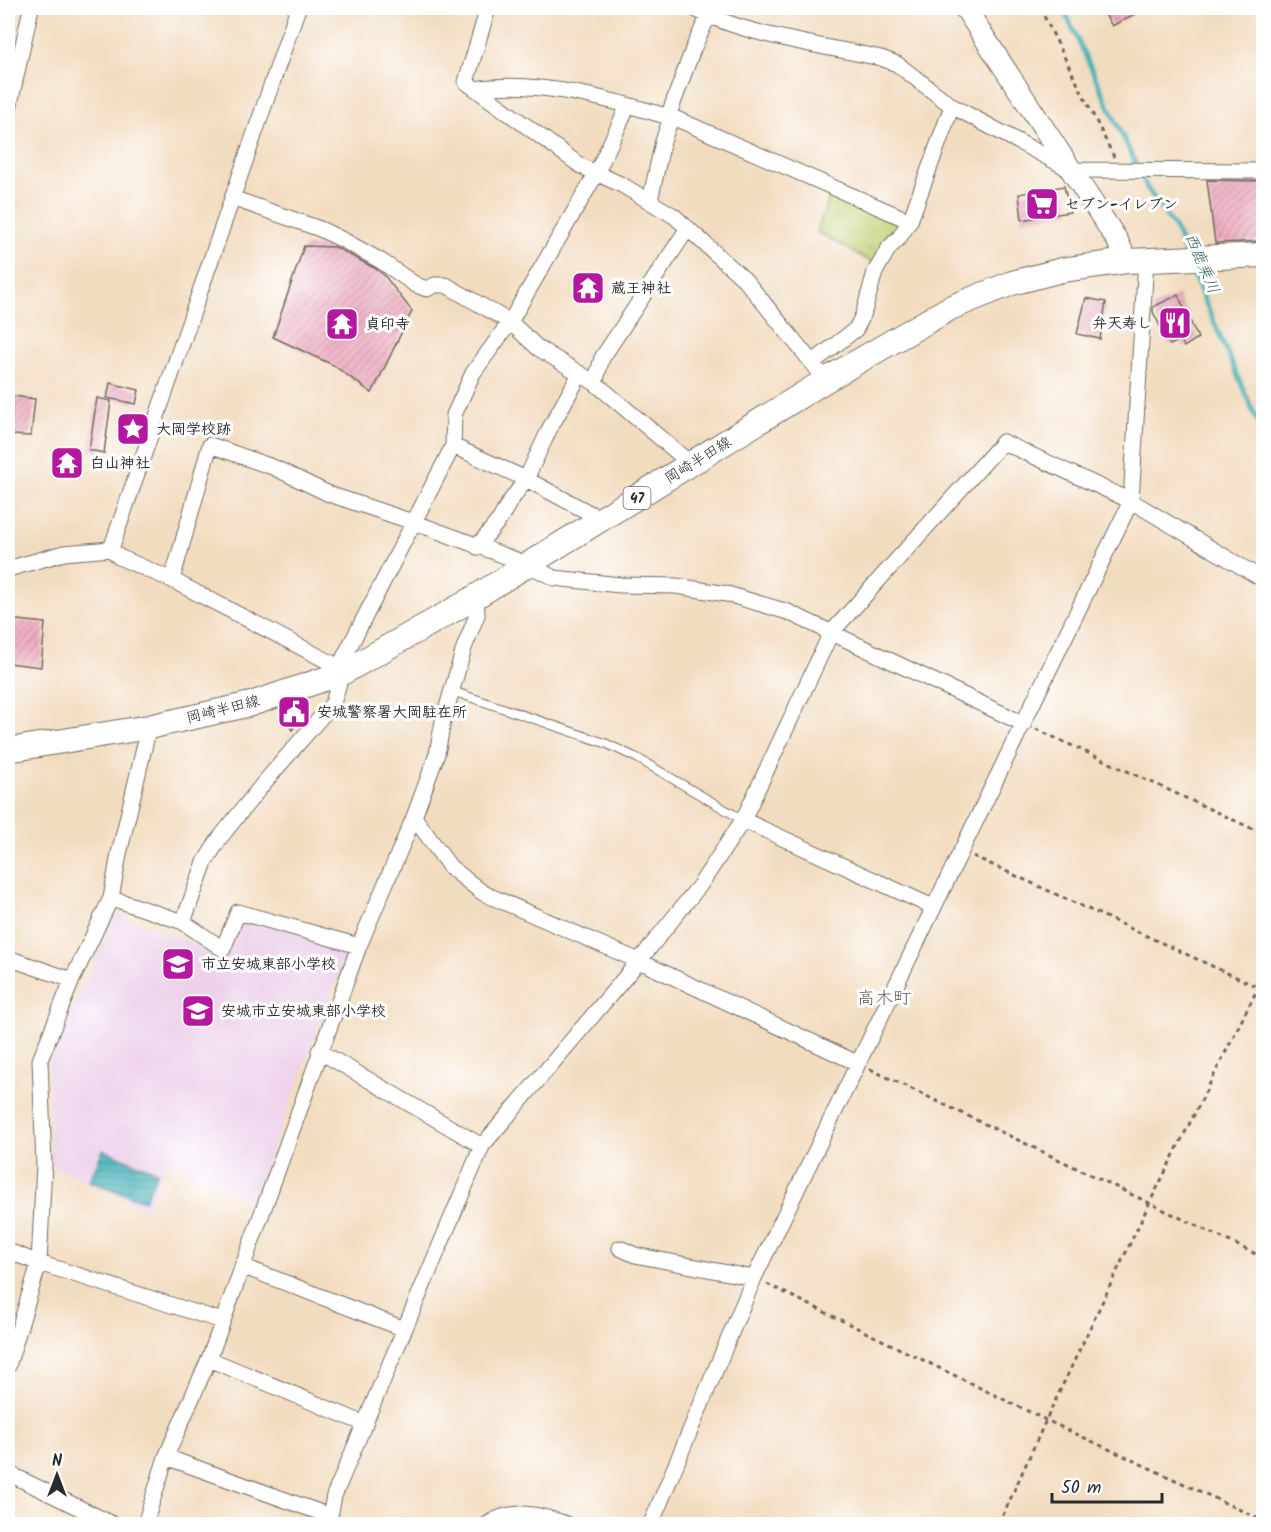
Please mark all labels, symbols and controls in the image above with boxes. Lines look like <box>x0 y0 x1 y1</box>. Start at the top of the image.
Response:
supermarket icon: セブン-イレブン <box>1024 186 1060 222</box>
place label: セブン-イレブン <box>1065 193 1178 217</box>
water label: 西鹿乗川 <box>1178 229 1226 298</box>
temple icon: 蔵王神社 <box>570 270 606 306</box>
place label: 蔵王神社 <box>611 277 671 301</box>
restaurant icon: 弁天寿し <box>1157 305 1193 341</box>
temple icon: 貞印寺 <box>324 306 360 342</box>
place label: 弁天寿し <box>1092 312 1152 336</box>
place label: 貞印寺 <box>365 313 410 337</box>
place icon: 大岡学校跡 <box>115 411 151 447</box>
place label: 大岡学校跡 <box>156 418 231 442</box>
street label: 岡崎半田線 <box>660 431 737 491</box>
temple icon: 白山神社 <box>49 445 85 481</box>
place label: 白山神社 <box>90 452 150 476</box>
road number: 47 <box>624 487 650 509</box>
street label: 岡崎半田線 <box>184 689 263 731</box>
public building icon: 安城警察署大岡駐在所 <box>276 694 312 730</box>
place label: 安城警察署大岡駐在所 <box>317 701 467 725</box>
school or university icon: 市立安城東部小学校 <box>160 946 196 982</box>
place label: 市立安城東部小学校 <box>201 953 336 977</box>
district label: 高木町 <box>857 985 911 1014</box>
school or university icon: 安城市立安城東部小学校 <box>180 993 216 1029</box>
place label: 安城市立安城東部小学校 <box>221 1000 386 1024</box>
north arrow <box>27 1445 87 1505</box>
text: N <box>52 1449 62 1474</box>
scale bar <box>1052 1466 1162 1504</box>
text: 50 m <box>1061 1474 1101 1503</box>

